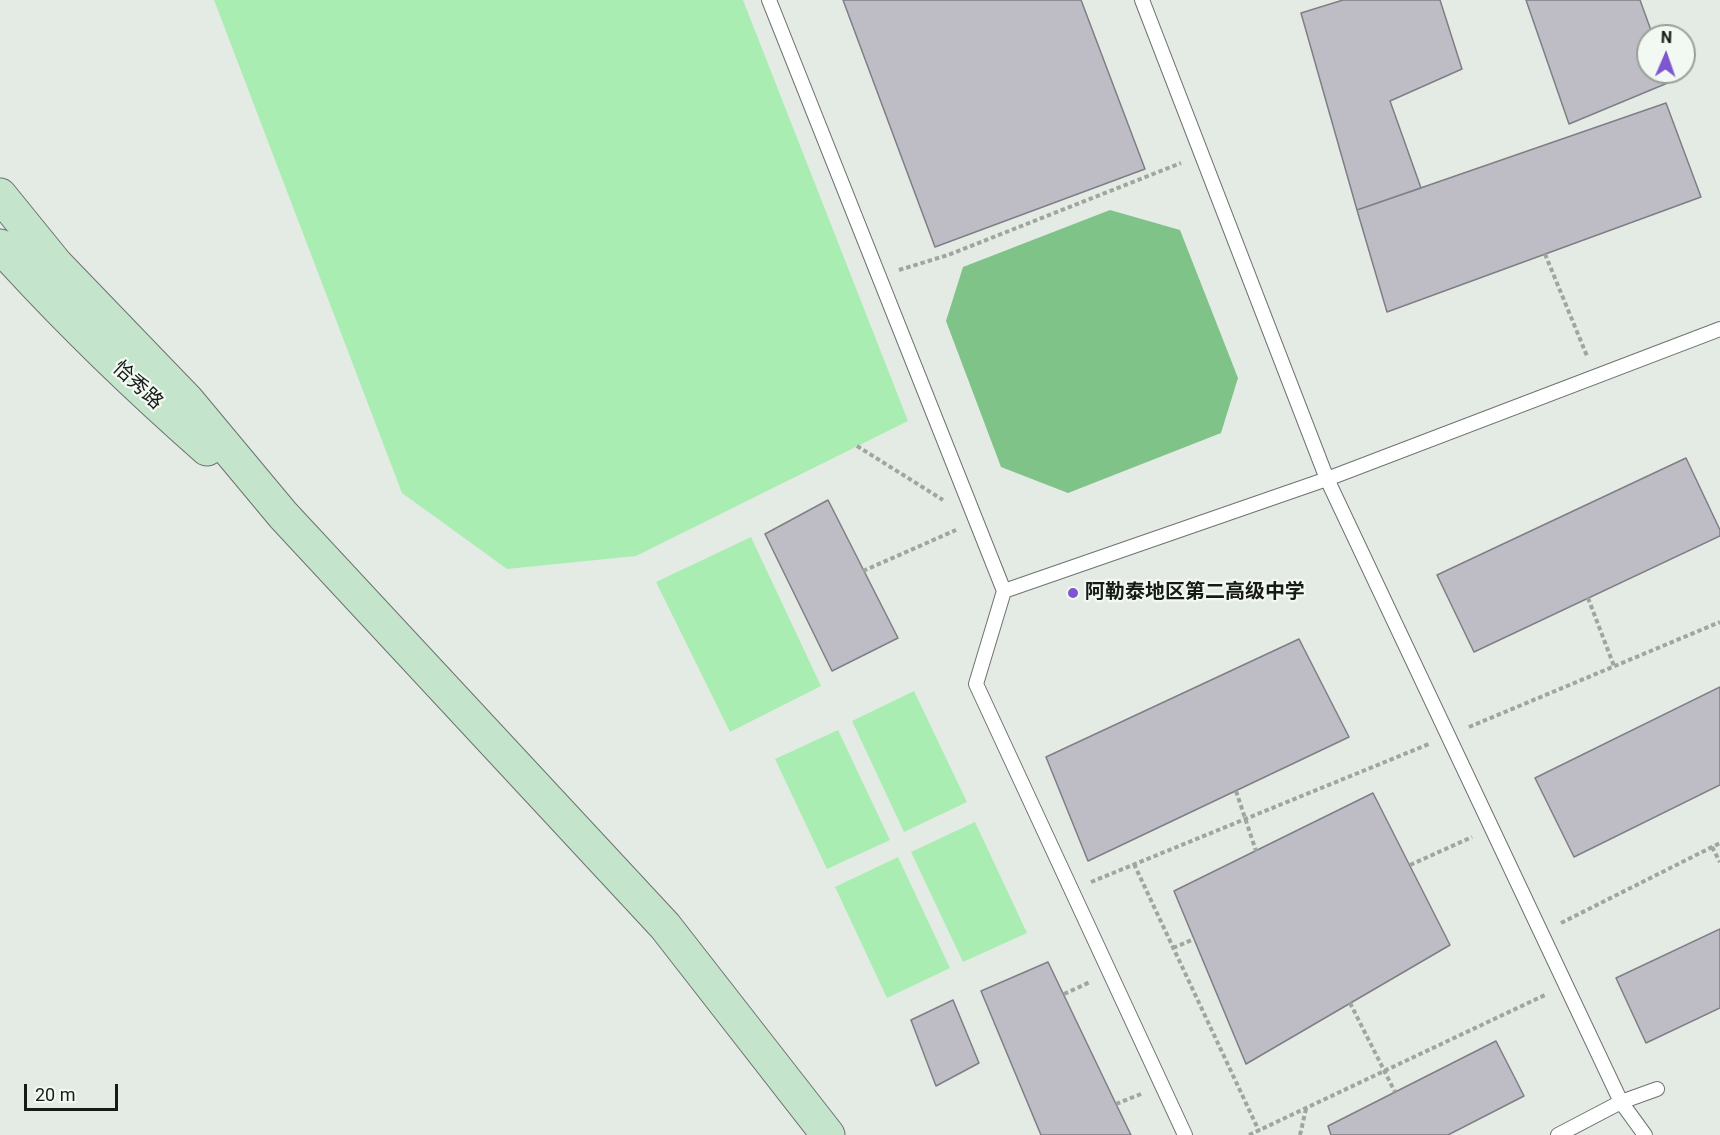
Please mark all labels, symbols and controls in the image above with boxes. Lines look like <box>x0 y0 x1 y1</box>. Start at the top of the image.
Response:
north arrow <box>1636 24 1696 84</box>
text: N <box>1661 28 1673 47</box>
street label: 恰秀路 <box>107 357 167 415</box>
place label: 阿勒泰地区第二高级中学 <box>1085 581 1305 605</box>
marker: 阿勒泰地区第二高级中学 <box>1066 586 1080 600</box>
scale bar <box>27 1072 122 1110</box>
text: 20 m <box>35 1084 75 1105</box>

